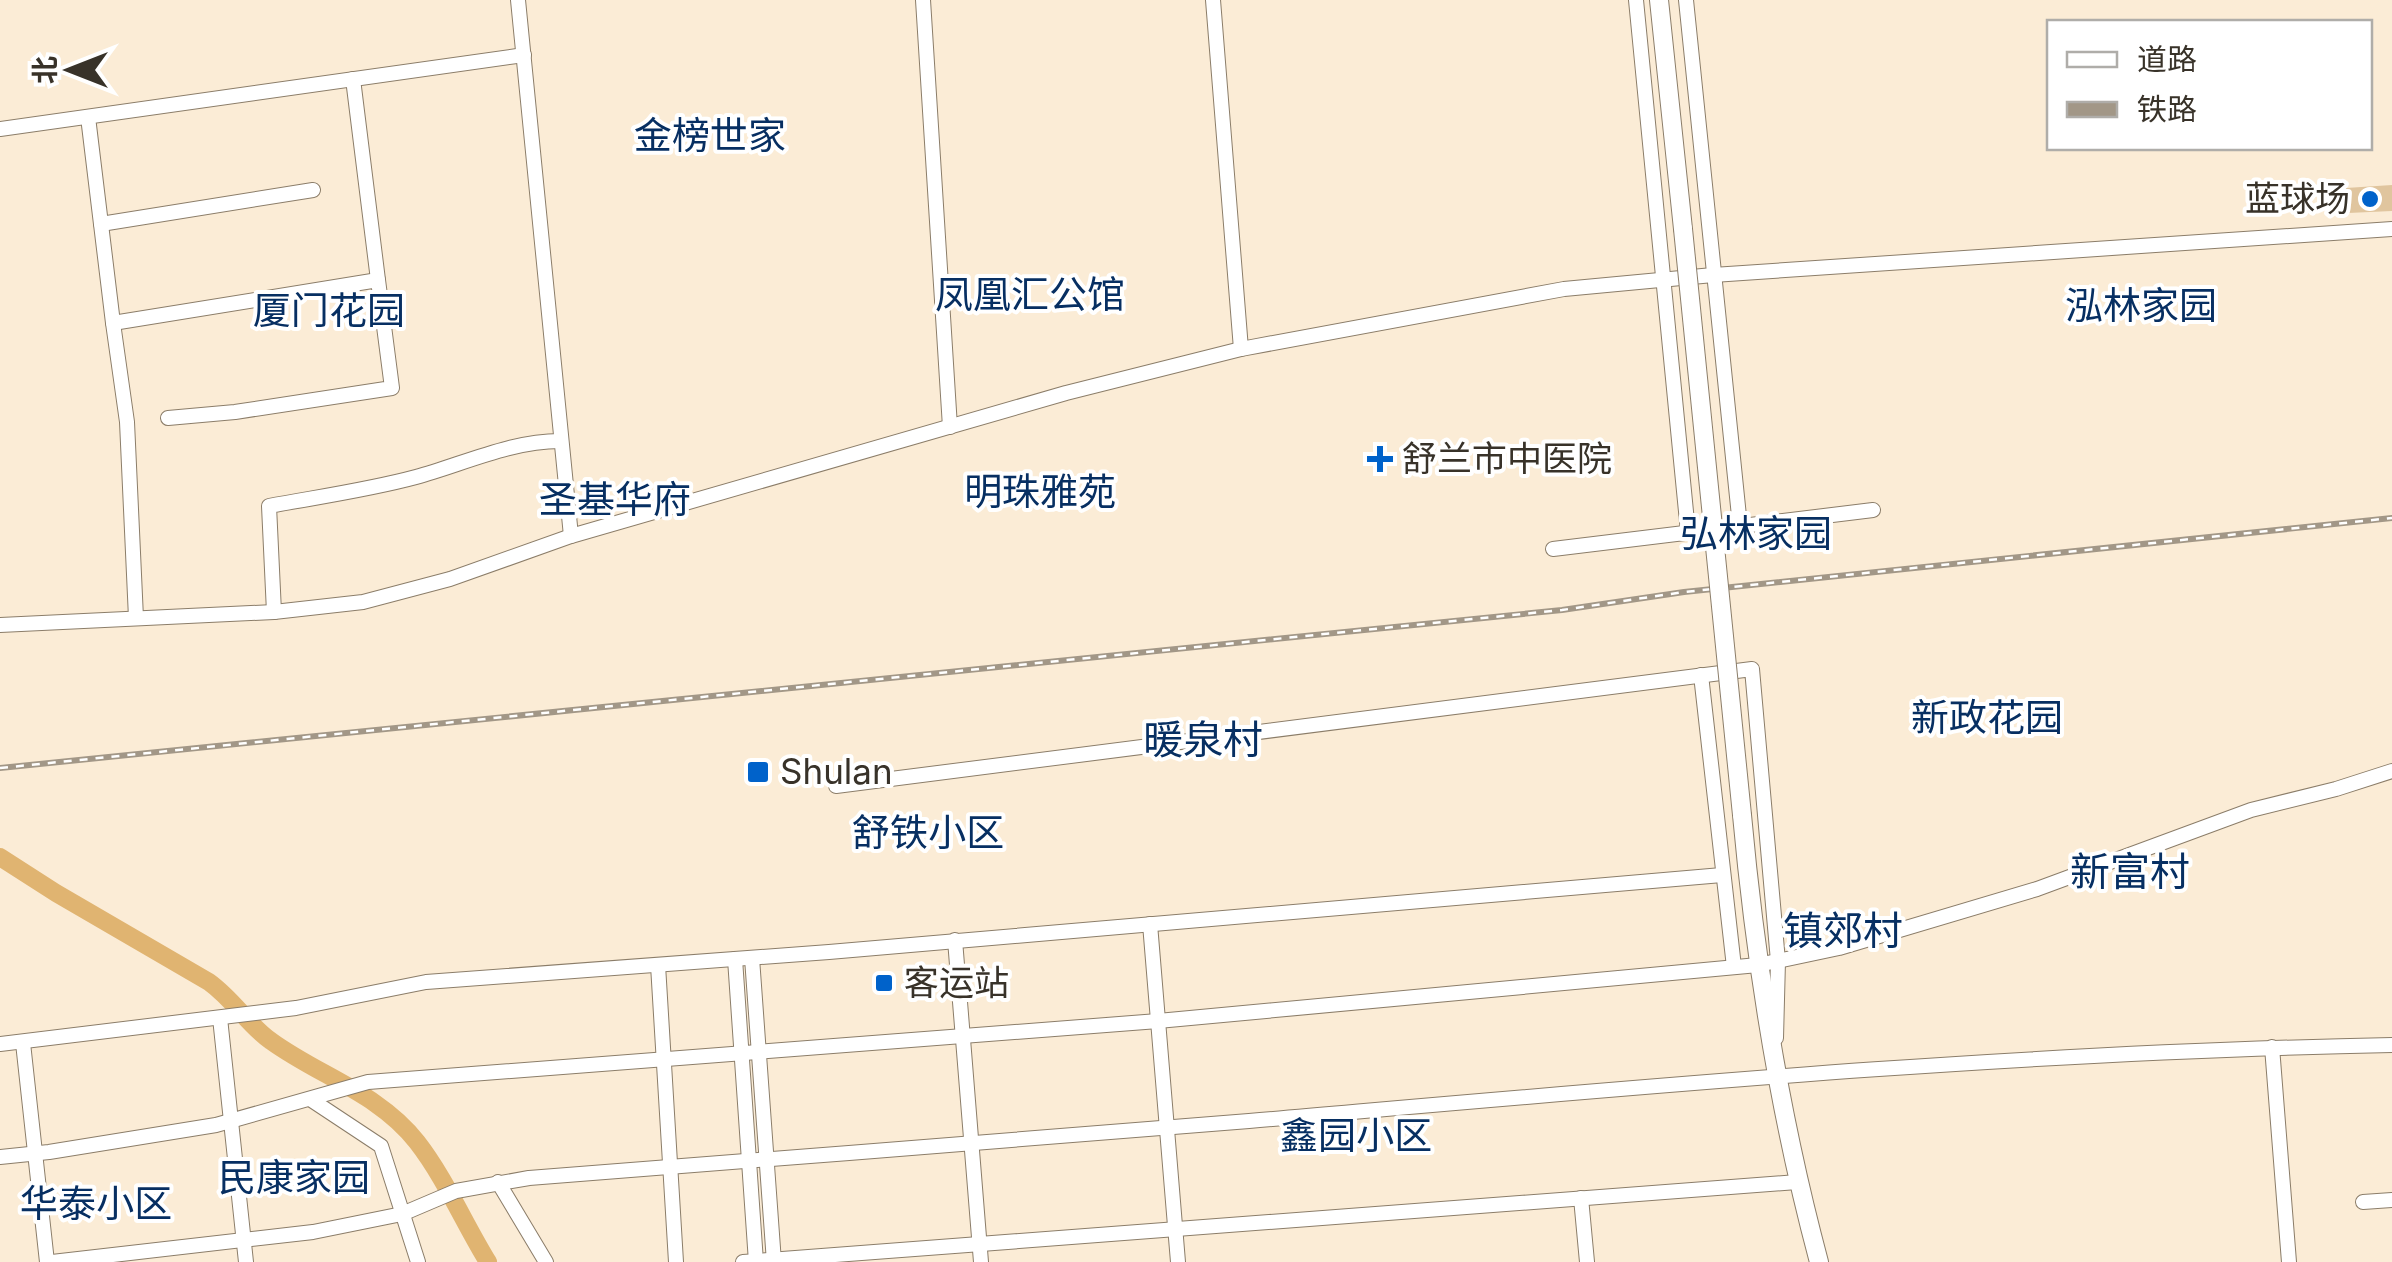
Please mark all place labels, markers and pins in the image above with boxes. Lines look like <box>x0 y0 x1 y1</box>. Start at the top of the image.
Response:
place label: 蓝球场 <box>2245 177 2350 219</box>
marker: 蓝球场 <box>2359 188 2381 210</box>
place label: 舒兰市中医院 <box>1402 437 1612 479</box>
marker: 舒兰市中医院 <box>1367 446 1393 472</box>
place label: Shulan <box>780 750 893 792</box>
marker: Shulan <box>745 759 771 785</box>
place label: 客运站 <box>904 961 1009 1003</box>
marker: 客运站 <box>873 972 895 994</box>

